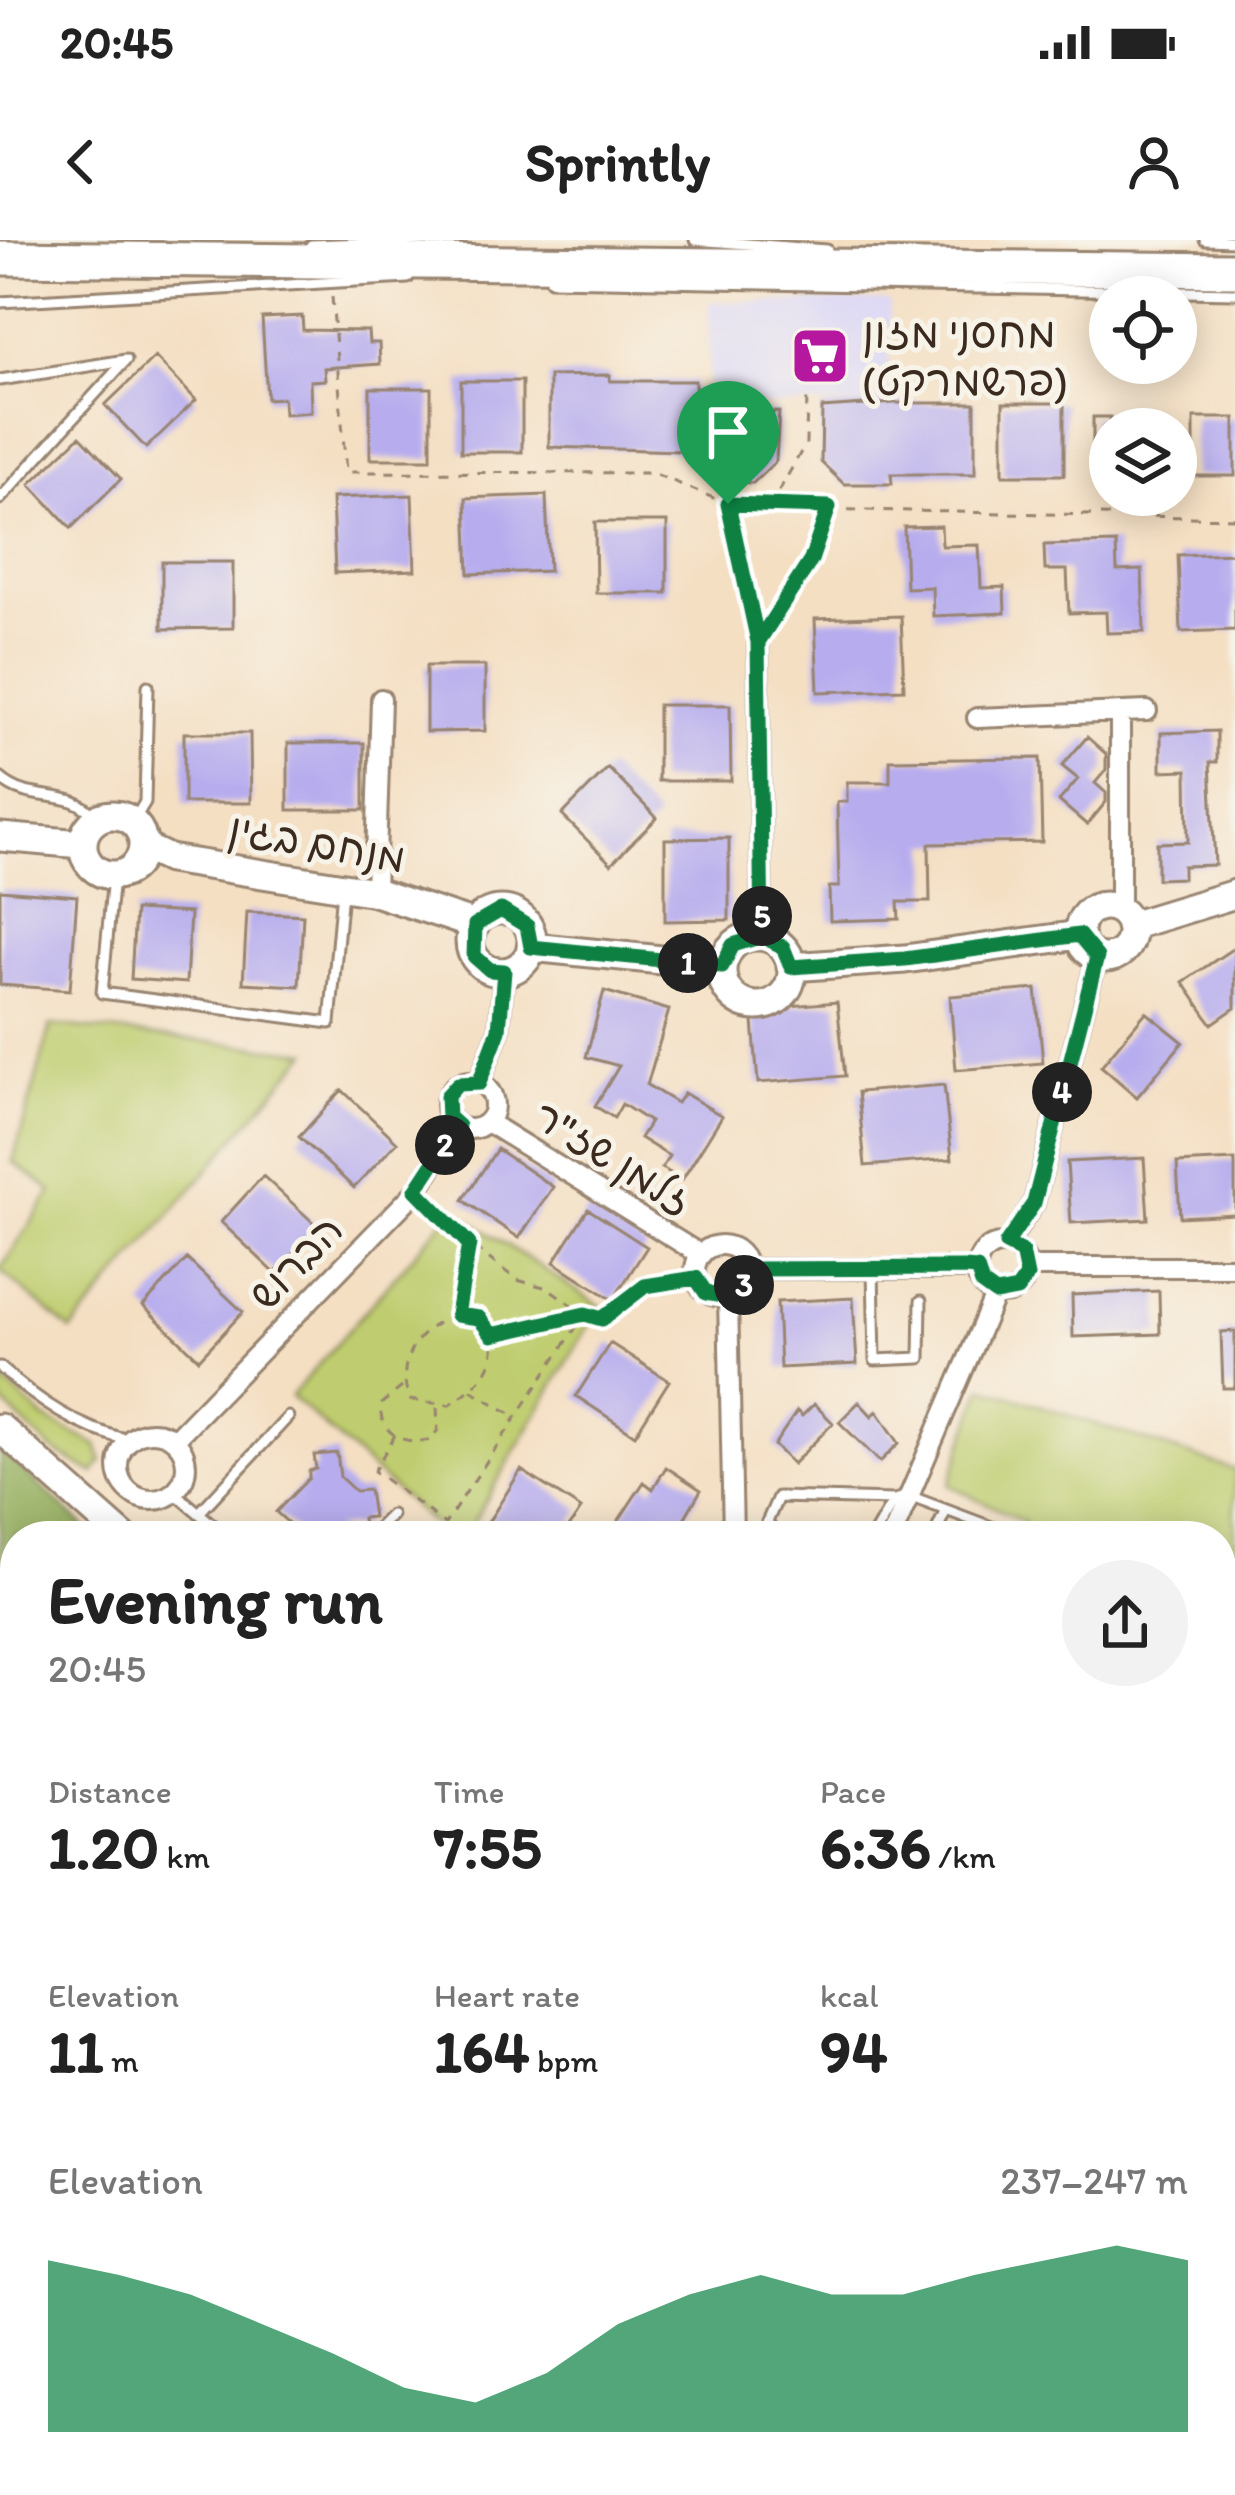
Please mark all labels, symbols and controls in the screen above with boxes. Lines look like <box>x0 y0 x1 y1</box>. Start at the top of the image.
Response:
text: 20:45 <box>60 15 173 69</box>
icon: back <box>48 129 114 195</box>
icon: person <box>1121 129 1187 195</box>
text: Sprintly <box>525 130 710 195</box>
map controls <box>1089 276 1197 516</box>
button: locate <box>1089 276 1197 384</box>
place label: מחסני מזון (פרשמרקט) <box>862 307 1068 406</box>
supermarket icon: מחסני מזון (פרשמרקט) <box>789 325 851 387</box>
pin <box>677 381 779 504</box>
icon: arrive <box>695 399 761 465</box>
button: layers <box>1089 408 1197 516</box>
street label: מנחם בגין <box>225 802 409 884</box>
pin: 5 <box>732 886 792 946</box>
text: 5 <box>753 896 771 935</box>
pin: 1 <box>658 933 718 993</box>
text: 1 <box>680 943 696 982</box>
pin: 4 <box>1032 1062 1092 1122</box>
text: 4 <box>1052 1072 1072 1111</box>
street label: זלמן שז"ר <box>524 1090 702 1227</box>
pin: 2 <box>415 1115 475 1175</box>
text: 2 <box>436 1125 454 1164</box>
street label: הברוש <box>238 1204 354 1320</box>
pin: 3 <box>714 1255 774 1315</box>
text: 3 <box>735 1265 753 1304</box>
text: Evening run <box>48 1560 383 1640</box>
button: share <box>1062 1560 1188 1686</box>
text: 20:45 <box>48 1645 146 1692</box>
text: Distance <box>48 1772 172 1811</box>
text: Time <box>434 1772 504 1811</box>
text: Pace <box>820 1772 886 1811</box>
text: 1.20 <box>48 1811 159 1883</box>
text: 7:55 <box>434 1811 541 1883</box>
text: 6:36 <box>820 1811 931 1883</box>
text: km <box>159 1837 210 1876</box>
text: /km <box>931 1837 996 1876</box>
text: Elevation <box>48 1976 179 2015</box>
text: Heart rate <box>434 1976 580 2015</box>
text: kcal <box>820 1976 879 2015</box>
text: 11 <box>48 2015 104 2087</box>
text: 164 <box>434 2015 530 2087</box>
text: 94 <box>820 2015 887 2087</box>
text: m <box>104 2041 139 2080</box>
text: bpm <box>530 2041 598 2080</box>
text: Elevation <box>48 2157 203 2204</box>
text: 237–247 m <box>1000 2157 1188 2204</box>

